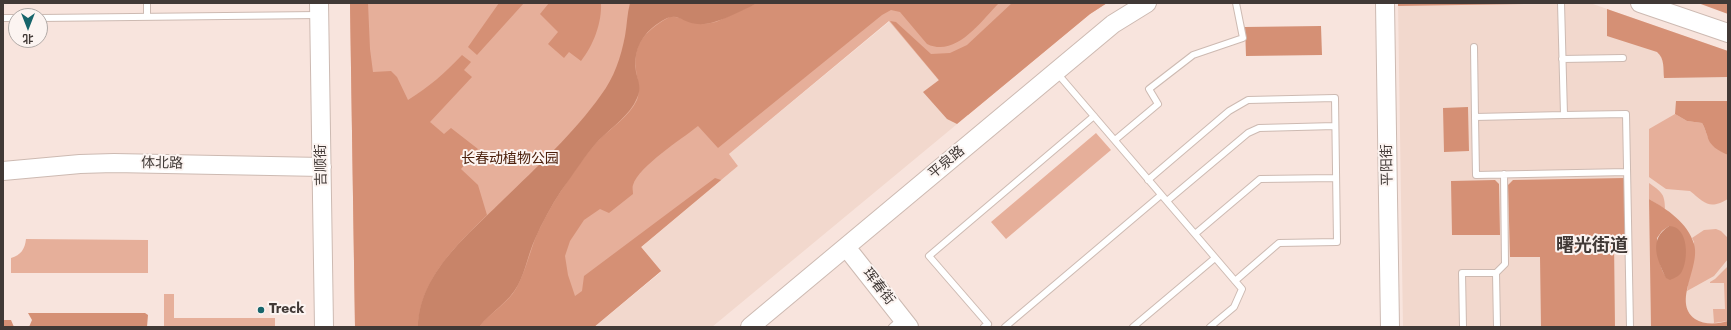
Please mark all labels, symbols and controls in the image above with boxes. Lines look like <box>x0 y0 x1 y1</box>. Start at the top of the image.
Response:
north arrow <box>8 8 48 48</box>
text: 北 <box>23 31 34 47</box>
street label: 平泉路 <box>926 143 968 183</box>
street label: 吉顺街 <box>313 144 331 186</box>
street label: 平阳街 <box>1379 144 1397 186</box>
park label: 长春动植物公园 <box>461 152 559 168</box>
street label: 体北路 <box>141 155 183 173</box>
district label: 曙光街道 <box>1556 236 1628 258</box>
street label: 珲春街 <box>858 265 898 309</box>
place label: Treck <box>269 302 304 318</box>
marker: Treck <box>256 305 266 315</box>

